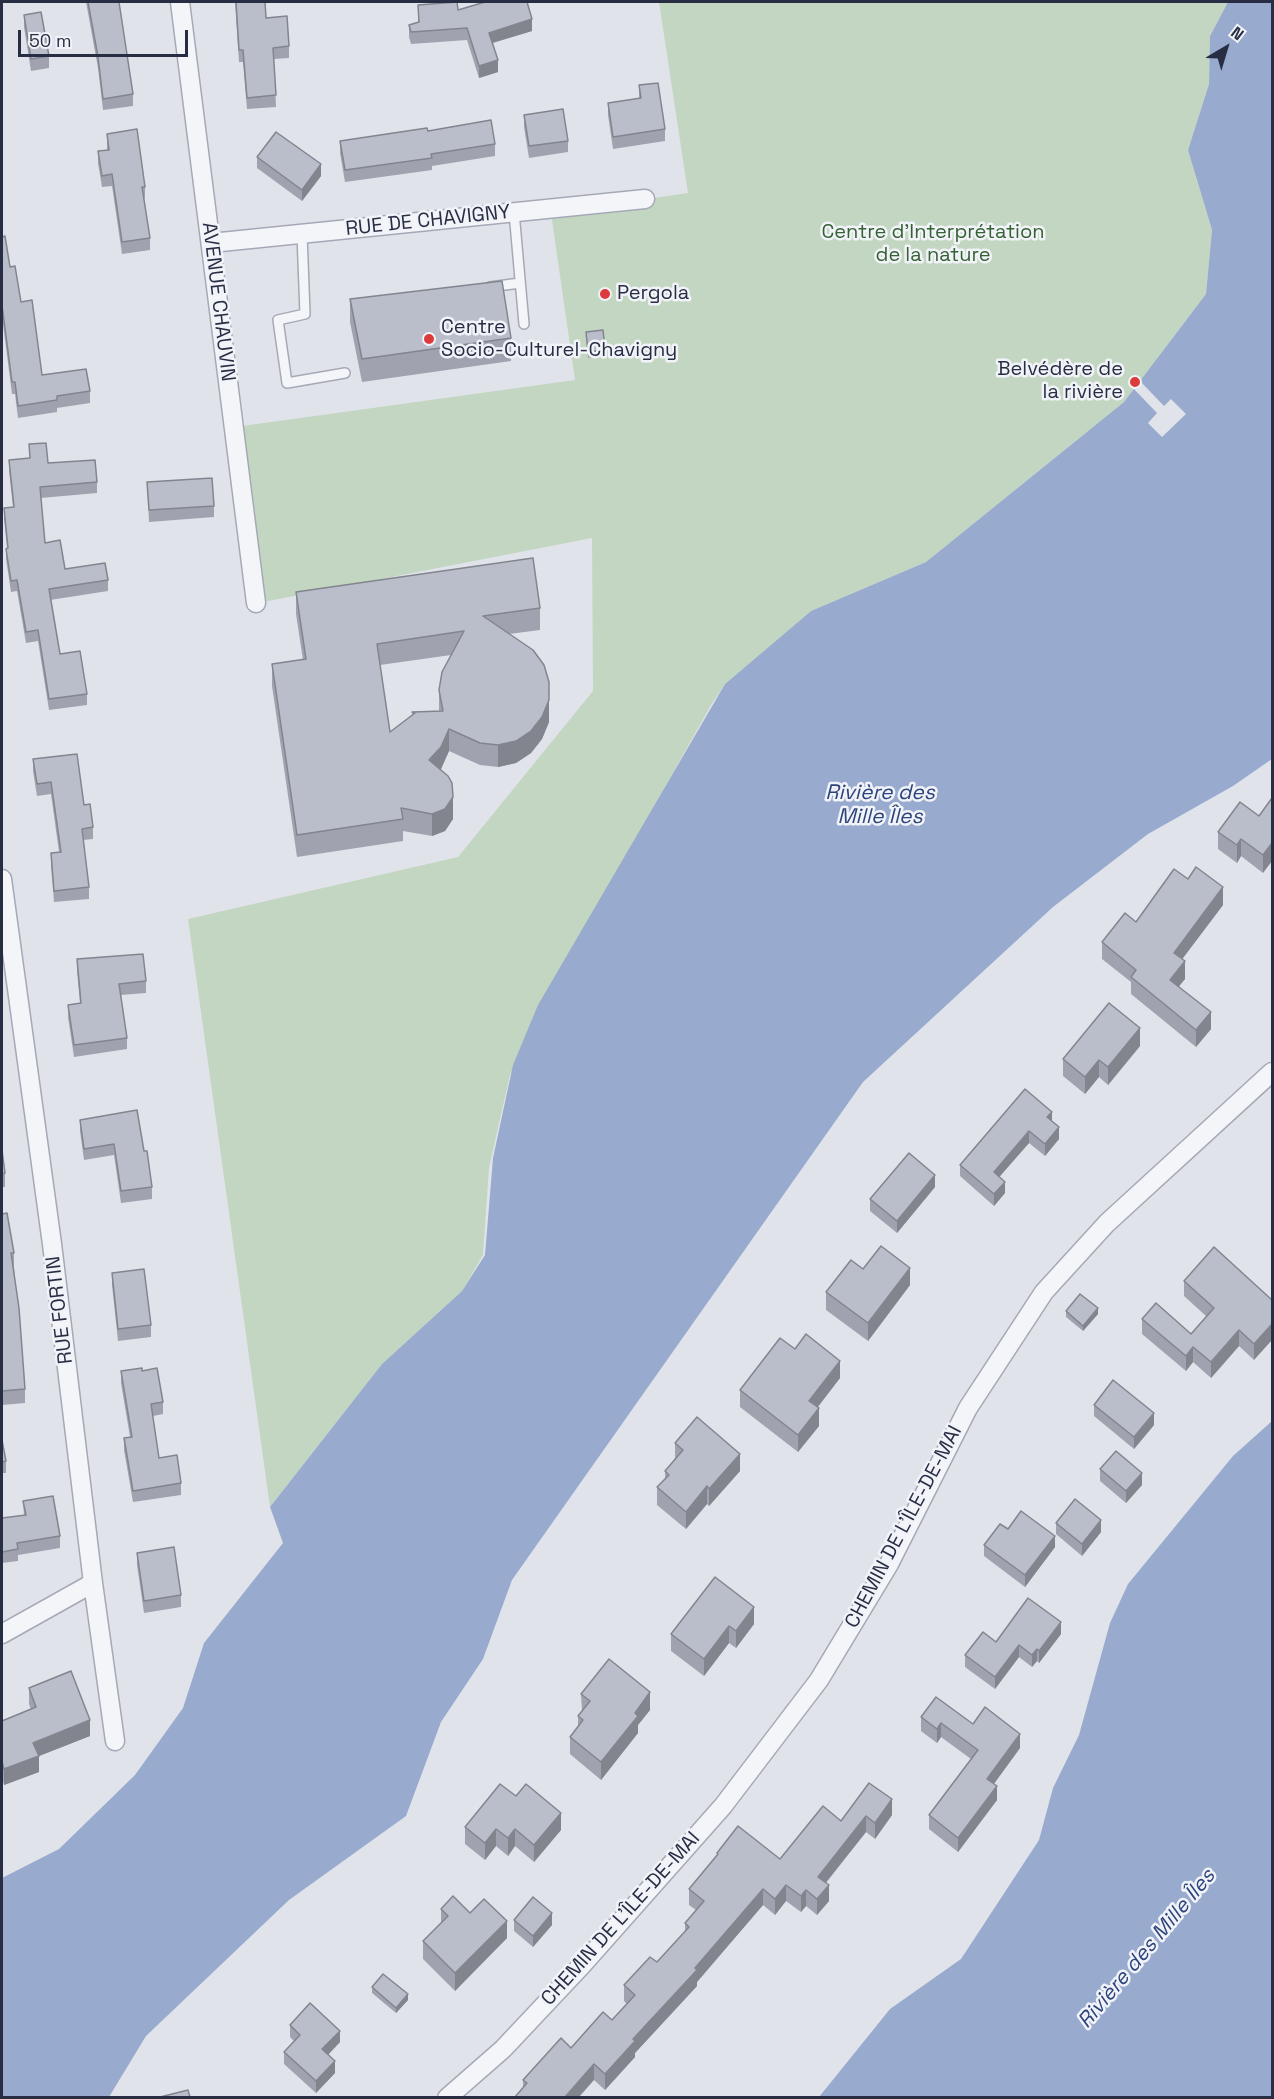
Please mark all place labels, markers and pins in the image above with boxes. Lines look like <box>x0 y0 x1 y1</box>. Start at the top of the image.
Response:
place label: Pergola <box>617 282 689 306</box>
marker: Pergola <box>598 287 612 301</box>
place label: Centre Socio-Culturel-Chavigny <box>441 316 677 363</box>
marker: Centre Socio-Culturel-Chavigny <box>422 332 436 346</box>
place label: Belvédère de la rivière <box>997 358 1123 405</box>
marker: Belvédère de la rivière <box>1128 375 1142 389</box>

